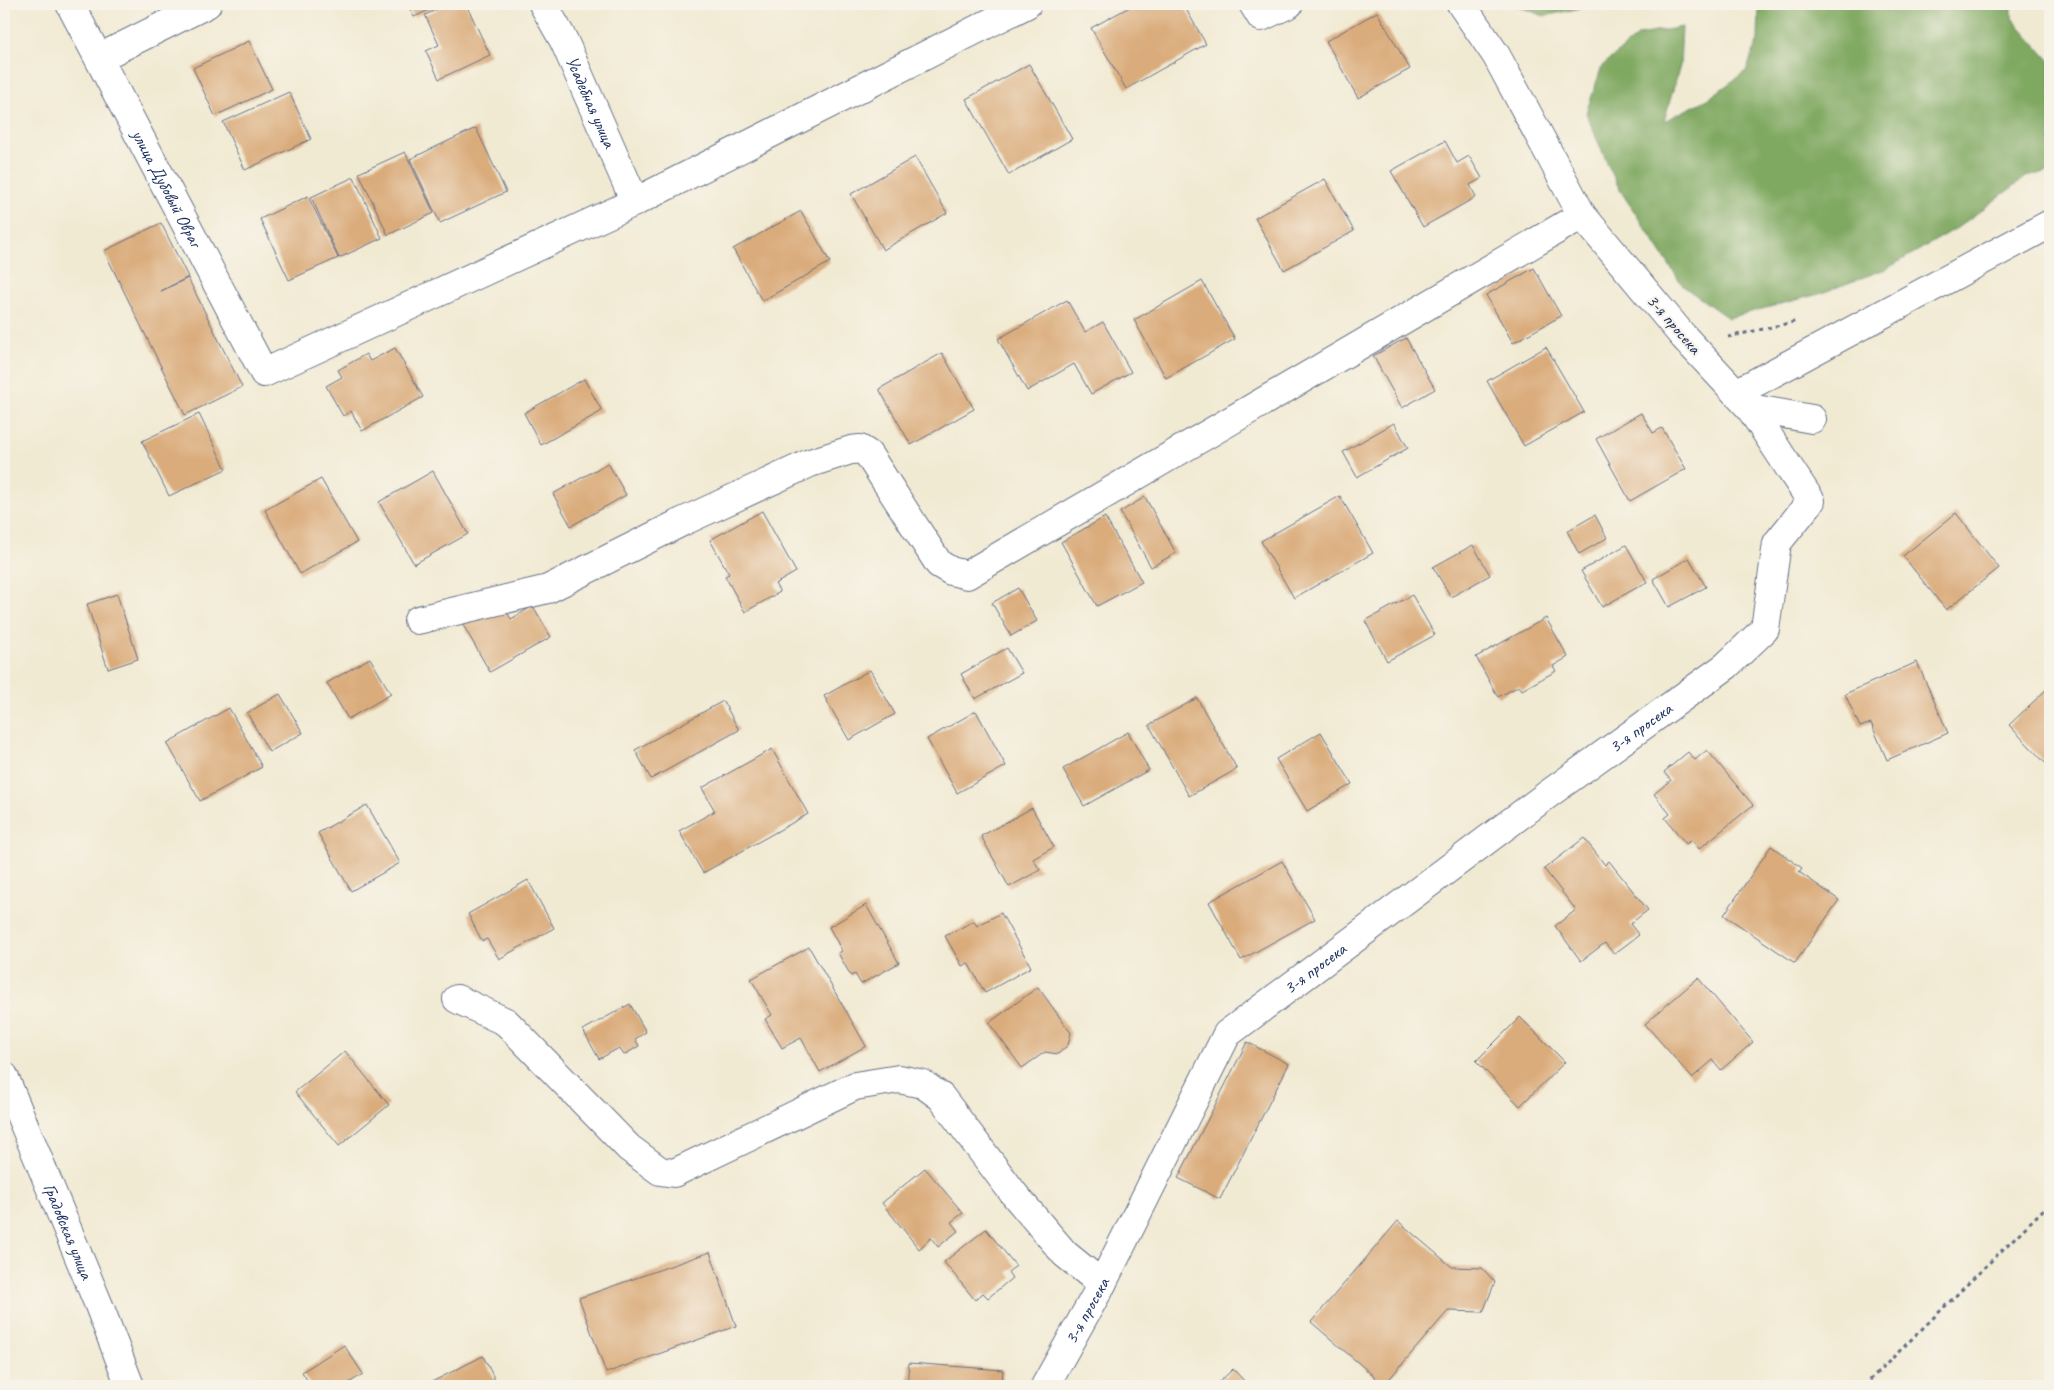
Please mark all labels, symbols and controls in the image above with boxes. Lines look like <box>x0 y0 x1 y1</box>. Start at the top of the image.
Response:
street label: Усадебная улица <box>561 53 621 152</box>
street label: улица Дубовый Овраг <box>127 125 208 252</box>
street label: 3-я просека <box>1642 290 1707 359</box>
street label: 3-я просека <box>1605 697 1677 758</box>
street label: 3-я просека <box>1279 937 1351 999</box>
street label: Градовская улица <box>39 1180 98 1284</box>
street label: 3-я просека <box>1060 1273 1115 1348</box>

